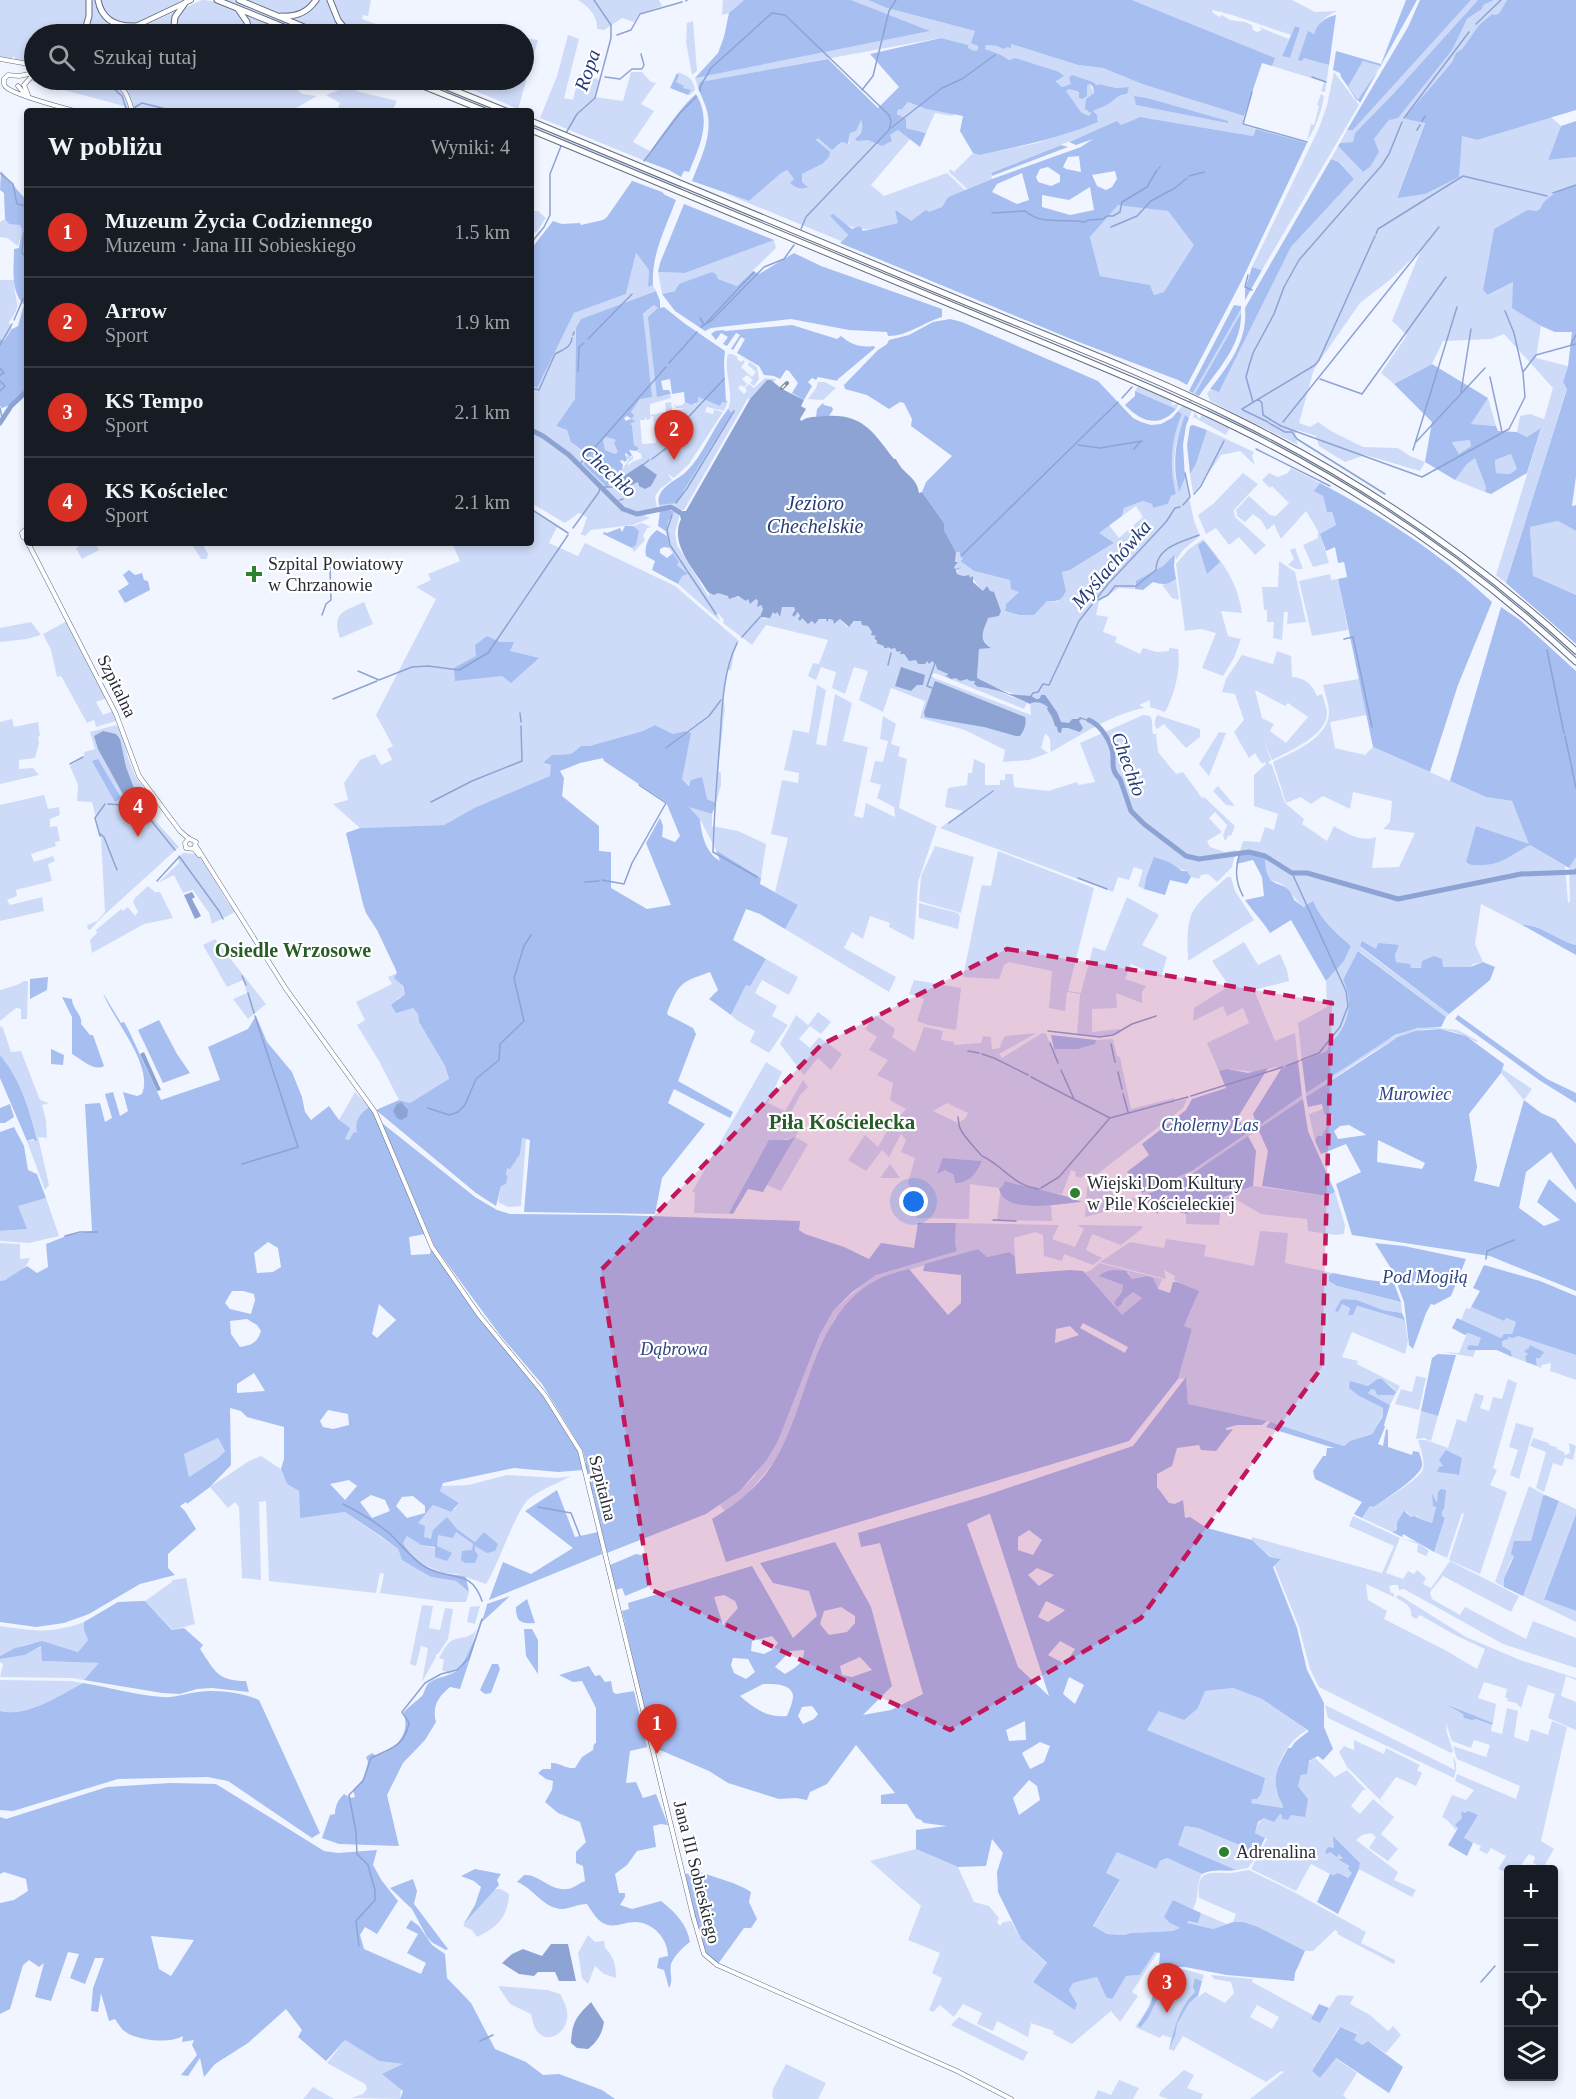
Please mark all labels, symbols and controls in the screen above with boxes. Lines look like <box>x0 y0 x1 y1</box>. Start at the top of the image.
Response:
search box <box>24 24 534 90</box>
icon: search <box>45 41 78 74</box>
text: Szukaj tutaj <box>93 44 197 69</box>
water label: Ropa <box>569 46 605 95</box>
text: W pobliżu <box>48 132 162 161</box>
text: Wyniki: 4 <box>431 136 510 158</box>
text: Muzeum Życia Codziennego <box>105 208 373 233</box>
text: 1 <box>63 221 73 243</box>
text: 1.5 km <box>454 221 510 243</box>
text: Muzeum · Jana III Sobieskiego <box>105 234 356 256</box>
text: Arrow <box>105 298 167 323</box>
text: 2 <box>63 311 73 333</box>
text: 1.9 km <box>454 311 510 333</box>
text: Sport <box>105 324 148 346</box>
text: KS Tempo <box>105 388 203 413</box>
text: 3 <box>63 401 73 423</box>
text: 2.1 km <box>454 401 510 423</box>
pin: 2 <box>654 410 694 460</box>
text: Sport <box>105 414 148 436</box>
water label: Chechło <box>577 441 641 501</box>
text: KS Kościelec <box>105 478 228 503</box>
text: 4 <box>63 491 73 513</box>
text: 2.1 km <box>454 491 510 513</box>
water label: Jezioro Chechelskie <box>767 492 863 537</box>
text: Sport <box>105 504 148 526</box>
water label: Myślachówka <box>1066 515 1156 614</box>
place label: Szpital Powiatowy w Chrzanowie <box>268 554 404 595</box>
marker: Szpital Powiatowy w Chrzanowie <box>245 565 263 583</box>
street label: Szpitalna <box>93 652 141 720</box>
water label: Chechło <box>1107 729 1151 799</box>
pin: 4 <box>118 788 158 837</box>
district label: Osiedle Wrzosowe <box>215 939 371 961</box>
park label: Murowiec <box>1378 1084 1451 1104</box>
district label: Piła Kościelecka <box>769 1110 916 1134</box>
park label: Cholerny Las <box>1161 1115 1259 1135</box>
place label: Wiejski Dom Kultury w Pile Kościeleckiej <box>1087 1173 1243 1214</box>
marker: Wiejski Dom Kultury w Pile Kościeleckiej <box>1068 1186 1082 1200</box>
your location <box>899 1187 928 1216</box>
park label: Pod Mogiłą <box>1381 1267 1468 1287</box>
park label: Dąbrowa <box>639 1339 708 1359</box>
street label: Szpitalna <box>585 1453 621 1523</box>
pin: 1 <box>638 1704 676 1754</box>
street label: Jana III Sobieskiego <box>670 1798 724 1946</box>
place label: Adrenalina <box>1236 1842 1316 1862</box>
marker: Adrenalina <box>1217 1845 1231 1859</box>
map controls <box>1504 1865 1558 2081</box>
button: + <box>1504 1865 1558 1919</box>
button: − <box>1504 1919 1558 1973</box>
pin: 3 <box>1148 1964 1186 2013</box>
button: locate <box>1504 1973 1558 2027</box>
button: layers <box>1504 2027 1558 2081</box>

